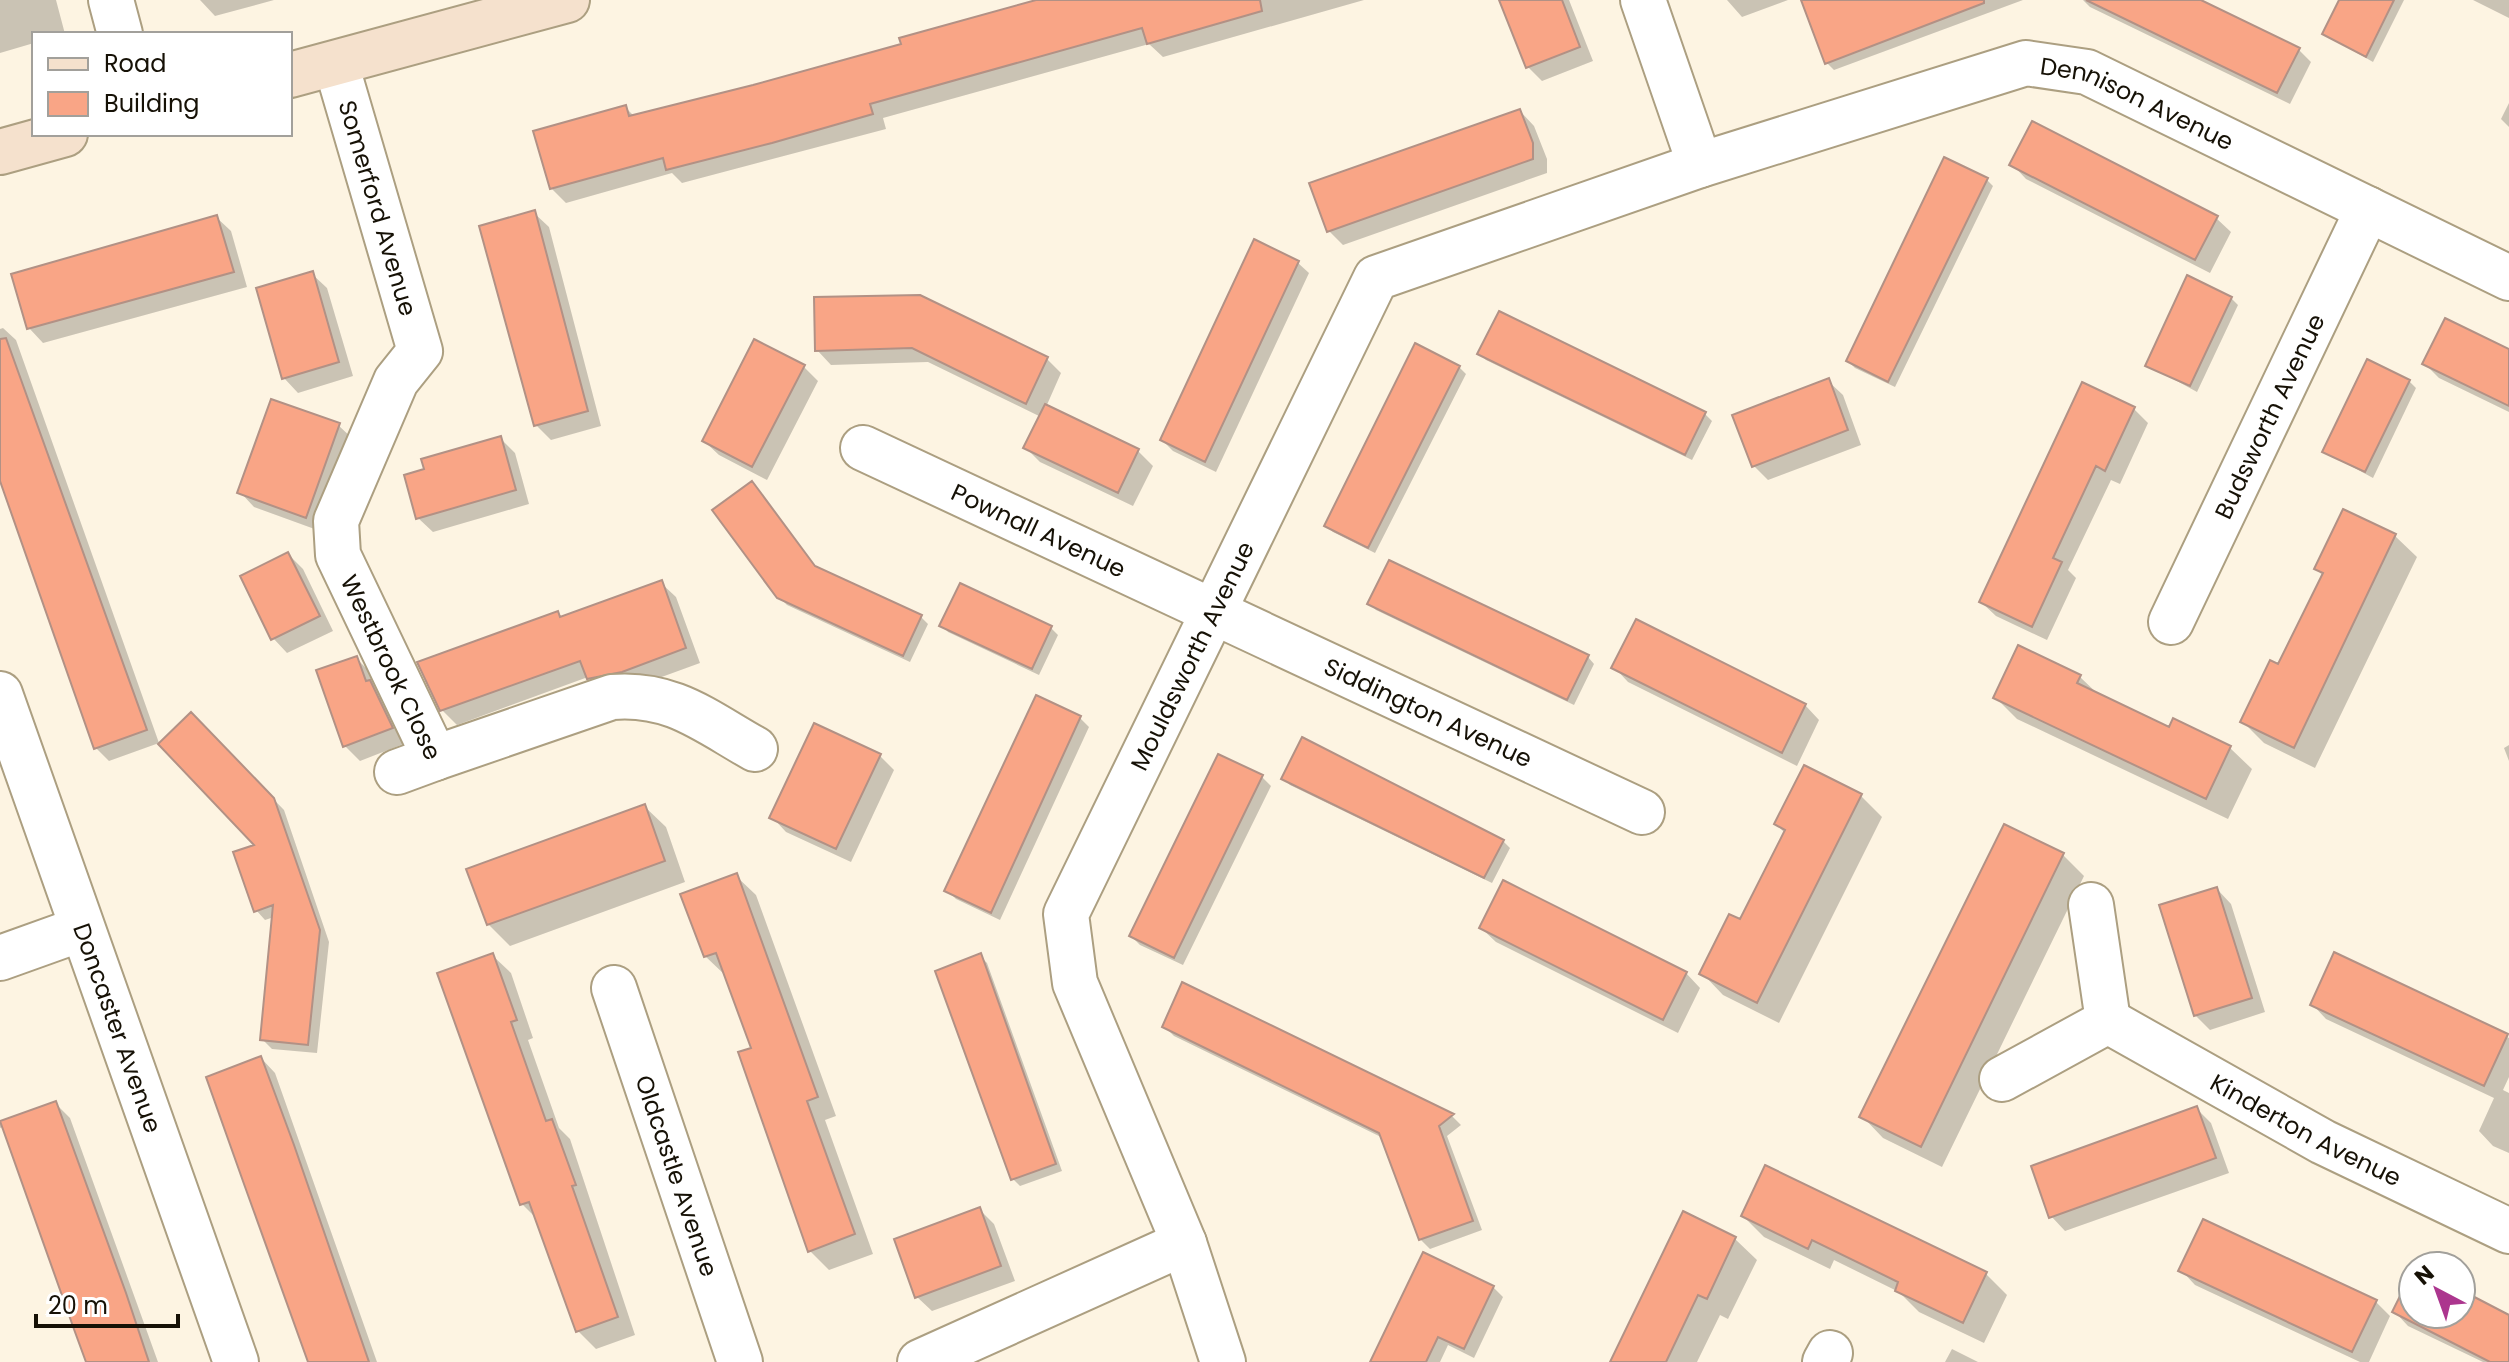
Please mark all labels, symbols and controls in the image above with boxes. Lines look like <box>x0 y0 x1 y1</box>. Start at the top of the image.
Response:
legend <box>32 32 292 136</box>
text: Road <box>104 47 166 80</box>
street label: Dennison Avenue <box>2038 49 2239 158</box>
text: Building <box>104 87 200 120</box>
street label: Somerford Avenue <box>331 96 425 320</box>
street label: Budsworth Avenue <box>2206 308 2332 524</box>
street label: Pownall Avenue <box>946 475 1131 585</box>
street label: Mouldsworth Avenue <box>1122 536 1262 776</box>
street label: Westbrook Close <box>333 569 450 765</box>
street label: Siddington Avenue <box>1319 649 1538 775</box>
street label: Doncaster Avenue <box>66 918 170 1137</box>
street label: Kinderton Avenue <box>2205 1066 2407 1194</box>
street label: Oldcastle Avenue <box>628 1071 726 1281</box>
north arrow <box>2397 1250 2477 1330</box>
text: N <box>2408 1258 2441 1292</box>
scale bar <box>36 1278 178 1328</box>
text: 20 m <box>48 1289 108 1322</box>

